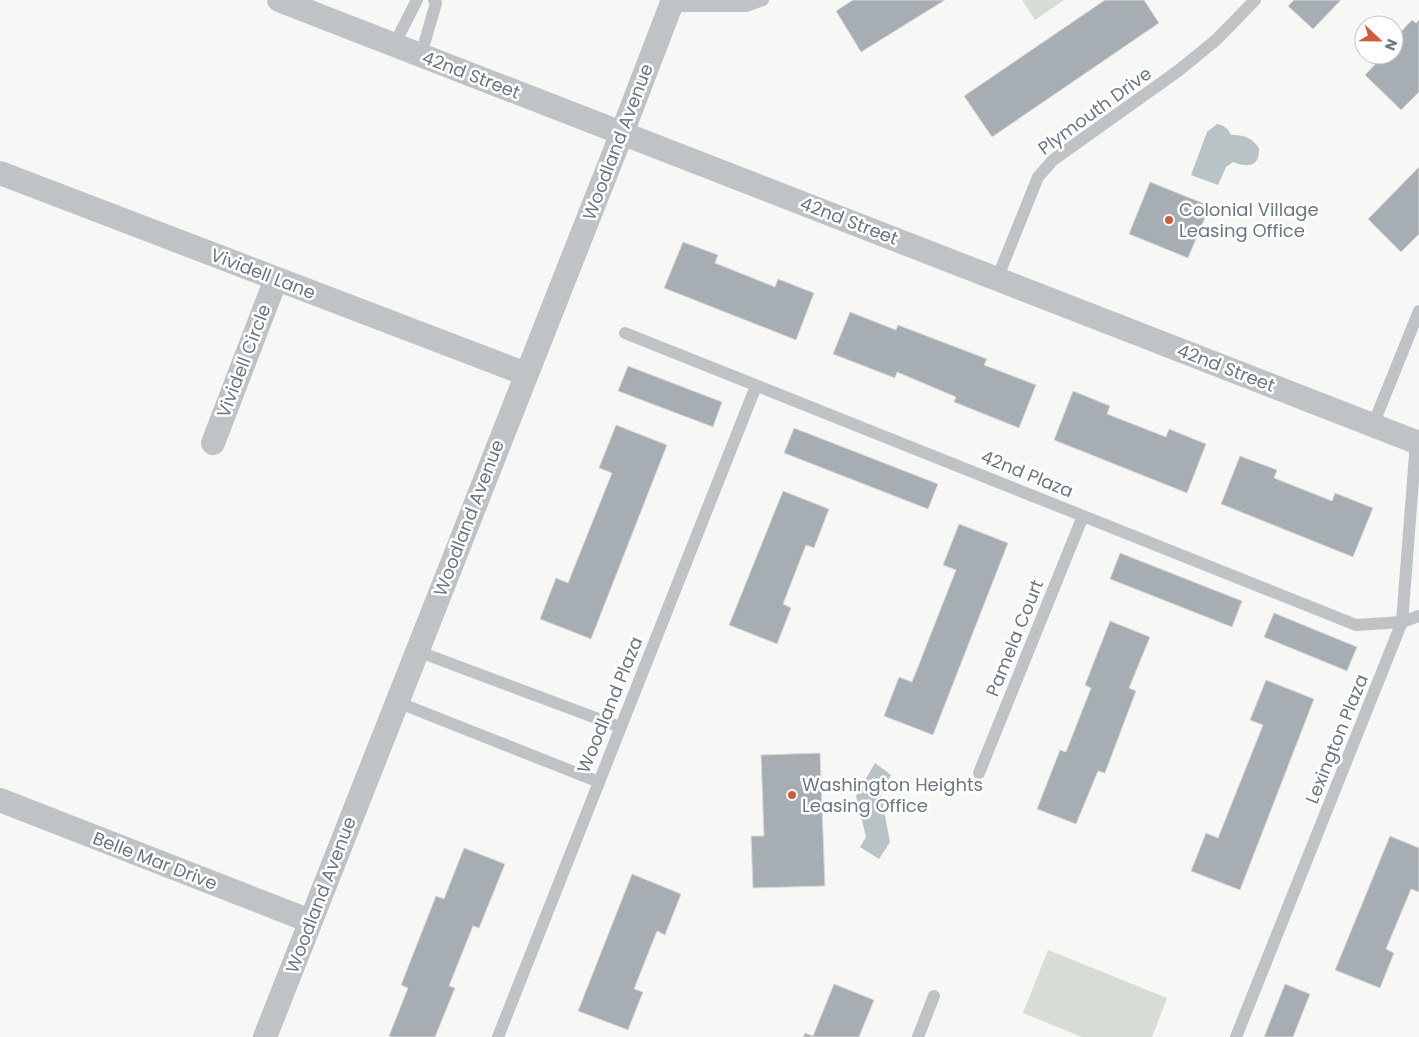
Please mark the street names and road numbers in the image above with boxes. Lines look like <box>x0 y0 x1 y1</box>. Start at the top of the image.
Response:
street label: 42nd Street <box>419 44 524 105</box>
street label: Woodland Avenue <box>576 60 659 224</box>
street label: Plymouth Drive <box>1033 61 1156 160</box>
street label: 42nd Street <box>797 190 902 251</box>
street label: Vividell Lane <box>207 242 319 305</box>
street label: Vividell Circle <box>210 300 277 421</box>
street label: 42nd Street <box>1174 337 1279 398</box>
street label: Woodland Avenue <box>427 436 510 600</box>
street label: 42nd Plaza <box>977 444 1077 503</box>
street label: Pamela Court <box>980 576 1049 700</box>
street label: Woodland Plaza <box>571 633 648 777</box>
street label: Lexington Plaza <box>1299 670 1374 807</box>
street label: Woodland Avenue <box>279 813 362 977</box>
street label: Belle Mar Drive <box>89 825 221 896</box>

